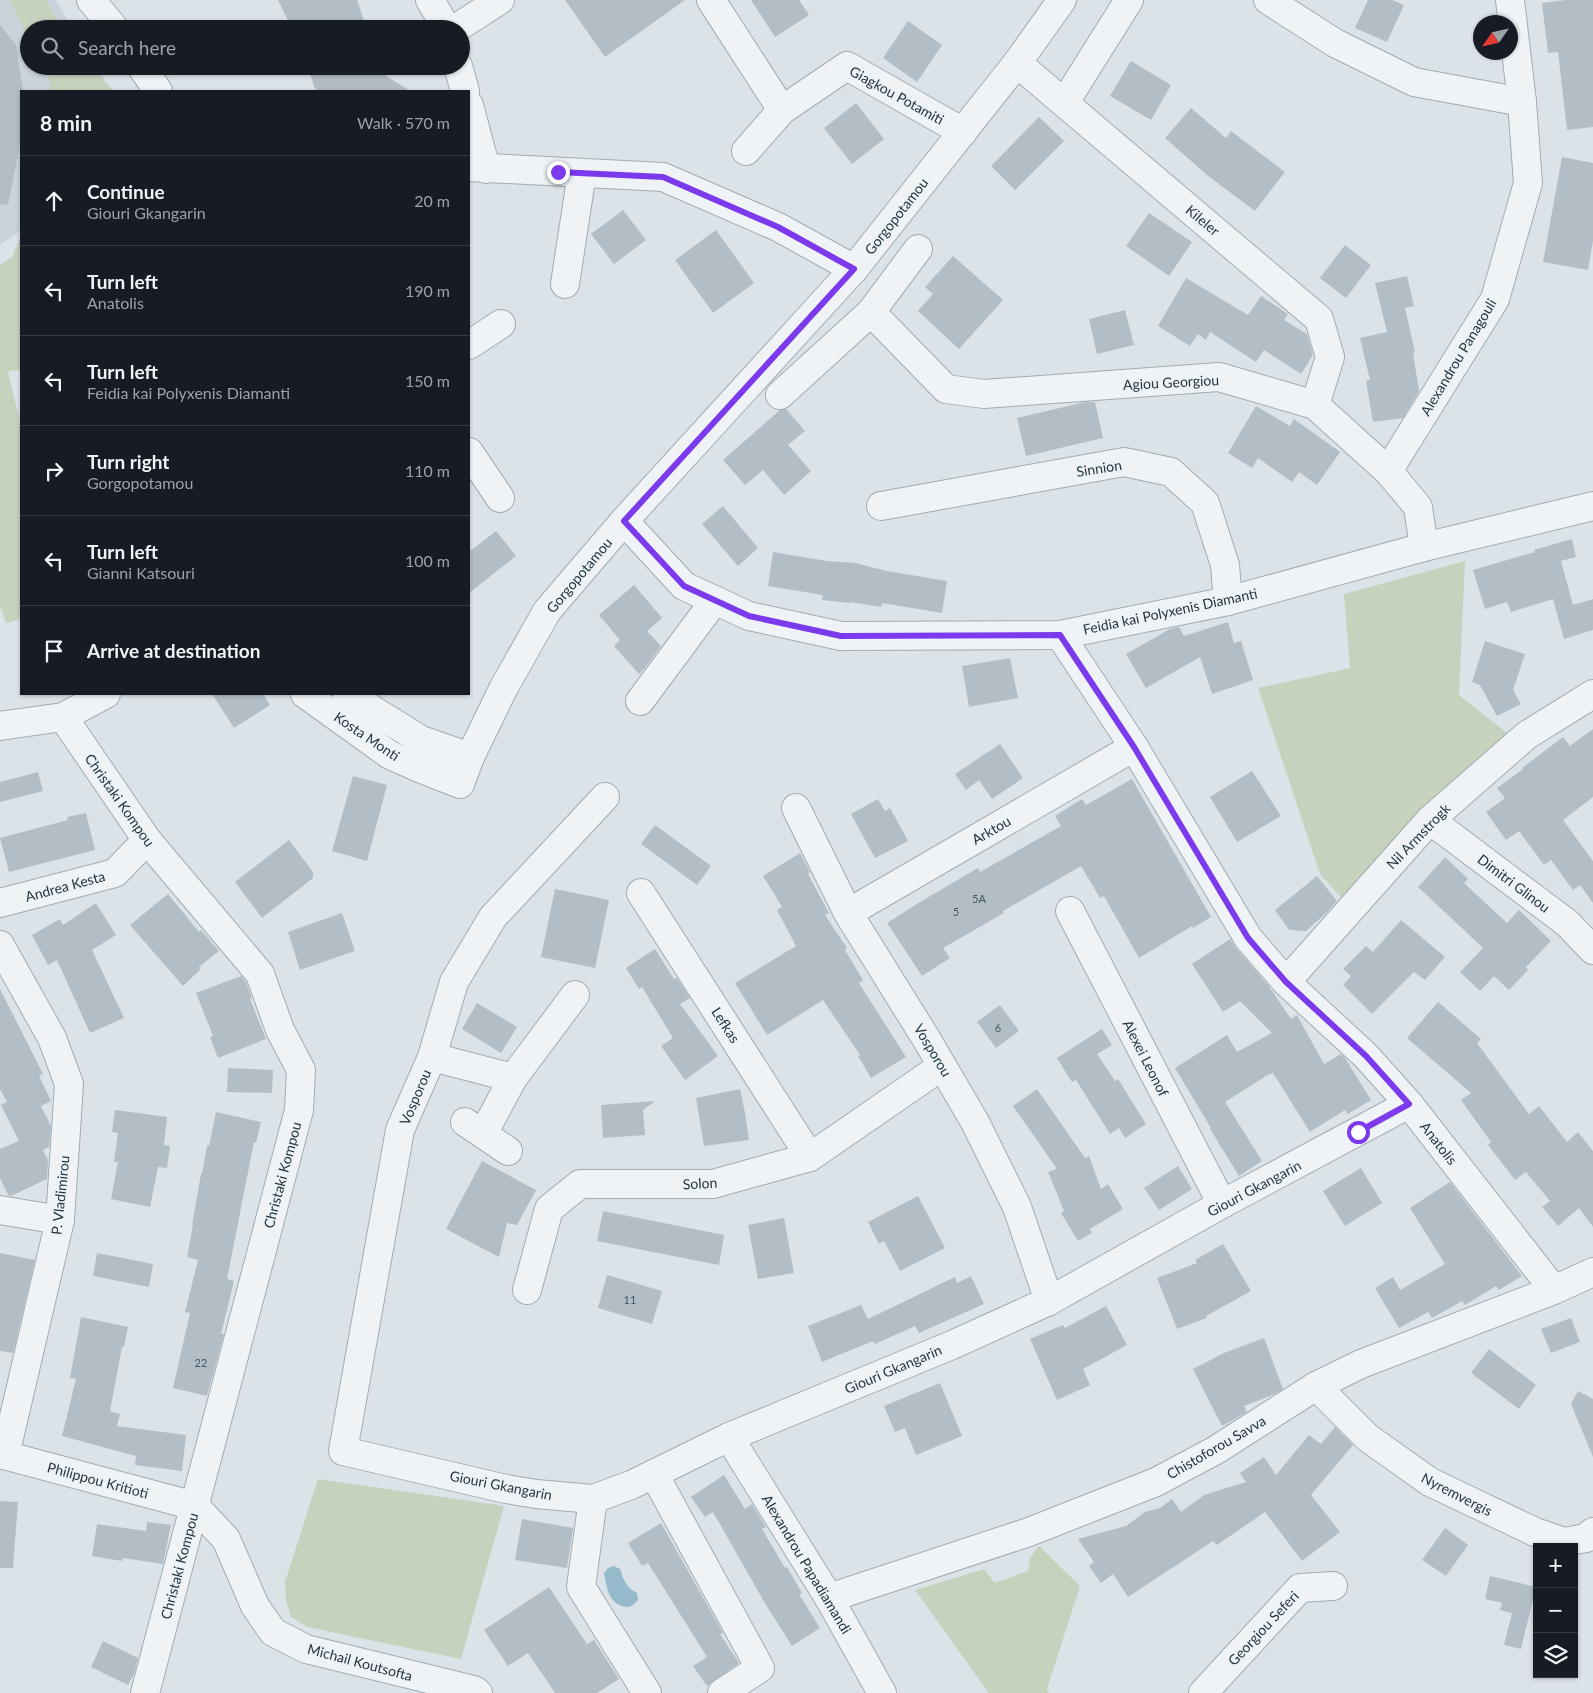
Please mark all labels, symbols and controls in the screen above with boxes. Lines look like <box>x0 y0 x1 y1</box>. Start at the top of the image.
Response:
north arrow <box>1473 15 1518 60</box>
search box <box>20 20 470 75</box>
icon: search <box>38 34 66 62</box>
text: Search here <box>78 36 176 59</box>
street label: Giagkou Potamiti <box>847 62 947 128</box>
text: 8 min <box>40 110 92 135</box>
text: Walk · 570 m <box>357 113 450 132</box>
route end <box>547 161 570 184</box>
street label: Gorgopotamou <box>861 174 931 258</box>
text: Continue <box>87 180 165 203</box>
icon: ahead <box>40 187 68 215</box>
text: 20 m <box>414 191 450 210</box>
street label: Kileler <box>1183 201 1223 239</box>
text: Giouri Gkangarin <box>87 203 206 222</box>
text: Turn left <box>87 270 158 293</box>
icon: left <box>40 277 68 305</box>
text: 190 m <box>405 281 450 300</box>
text: Anatolis <box>87 293 144 312</box>
street label: Alexandrou Panagouli <box>1416 296 1500 418</box>
text: Turn left <box>87 360 158 383</box>
icon: left <box>40 367 68 395</box>
text: 150 m <box>405 371 450 390</box>
street label: Agiou Georgiou <box>1122 371 1220 393</box>
text: Feidia kai Polyxenis Diamanti <box>87 383 290 402</box>
text: Turn right <box>87 450 169 473</box>
street label: Sinnion <box>1075 456 1123 480</box>
icon: right <box>40 457 68 485</box>
text: 110 m <box>405 461 450 480</box>
text: Gorgopotamou <box>87 473 193 492</box>
street label: Gorgopotamou <box>543 534 615 616</box>
text: Turn left <box>87 540 158 563</box>
icon: left <box>40 547 68 575</box>
text: 100 m <box>405 551 450 570</box>
text: Gianni Katsouri <box>87 563 195 582</box>
street label: Feidia kai Polyxenis Diamanti <box>1081 584 1259 638</box>
icon: arrive <box>40 637 68 665</box>
text: Arrive at destination <box>87 639 260 662</box>
street label: Kosta Monti <box>331 708 403 764</box>
street label: Christaki Kompou <box>82 750 158 850</box>
street label: Nil Armstrogk <box>1382 799 1454 872</box>
street label: Arktou <box>968 812 1014 848</box>
street label: Dimitri Glinou <box>1474 850 1554 916</box>
street label: Andrea Kesta <box>23 867 107 905</box>
house number: 5A <box>972 892 986 905</box>
house number: 5 <box>953 905 959 918</box>
street label: Lefkas <box>708 1004 744 1046</box>
street label: Alexei Leonof <box>1119 1017 1173 1099</box>
street label: Vosporou <box>911 1020 955 1080</box>
house number: 6 <box>995 1021 1001 1034</box>
street label: Vosporou <box>396 1067 434 1127</box>
street label: Anatolis <box>1417 1118 1461 1168</box>
street label: Christaki Kompou <box>260 1120 304 1230</box>
route start <box>1347 1121 1370 1144</box>
street label: P. Vladimirou <box>47 1154 73 1236</box>
street label: Giouri Gkangarin <box>1204 1156 1304 1220</box>
street label: Solon <box>682 1174 718 1192</box>
house number: 11 <box>624 1293 636 1306</box>
street label: Giouri Gkangarin <box>842 1341 944 1397</box>
house number: 22 <box>195 1356 207 1369</box>
street label: Chistoforou Savva <box>1163 1412 1269 1482</box>
street label: Philippou Kritioti <box>46 1458 150 1502</box>
street label: Giouri Gkangarin <box>448 1467 554 1503</box>
street label: Nyremvergis <box>1419 1469 1495 1519</box>
street label: Alexandrou Papadiamandi <box>759 1491 855 1637</box>
street label: Christaki Kompou <box>157 1511 201 1621</box>
map controls <box>1533 1543 1578 1678</box>
button: + <box>1533 1543 1578 1588</box>
street label: Georgiou Seferi <box>1224 1587 1302 1669</box>
button: − <box>1533 1588 1578 1633</box>
button: layers <box>1533 1633 1578 1678</box>
street label: Michail Koutsofta <box>306 1640 414 1684</box>

